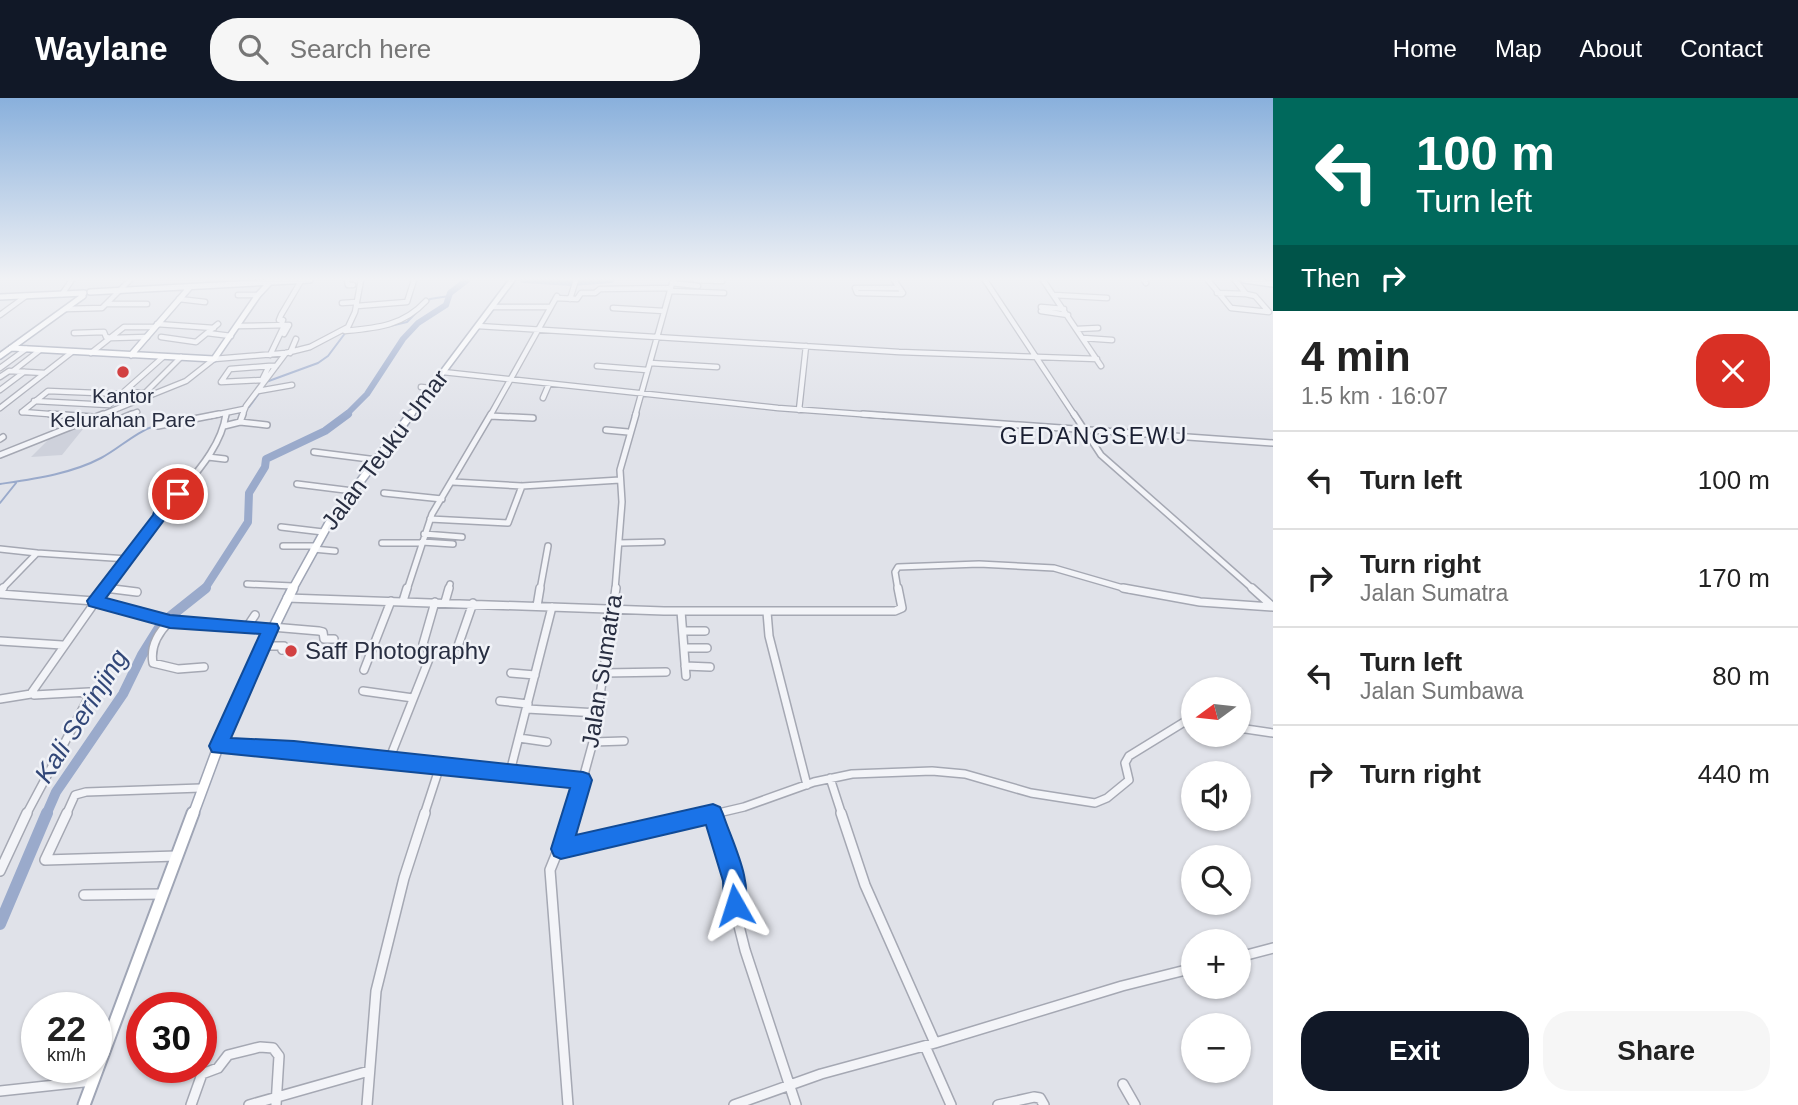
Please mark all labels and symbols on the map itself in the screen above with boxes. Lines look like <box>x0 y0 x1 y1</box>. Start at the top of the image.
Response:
marker: Kantor Kelurahan Pare <box>115 364 131 380</box>
street label: Jalan Teuku Umar <box>316 365 453 535</box>
place label: Kantor Kelurahan Pare <box>50 384 196 431</box>
district label: GEDANGSEWU <box>1000 423 1188 449</box>
pin <box>148 464 208 524</box>
street label: Jalan Sumatra <box>576 592 627 749</box>
place label: Saff Photography <box>305 637 490 664</box>
water label: Kali Serinjing <box>28 643 134 788</box>
marker: Saff Photography <box>283 643 299 659</box>
north arrow <box>1181 677 1251 747</box>
position arrow <box>698 868 772 942</box>
speed limit sign: 30 <box>126 992 217 1083</box>

